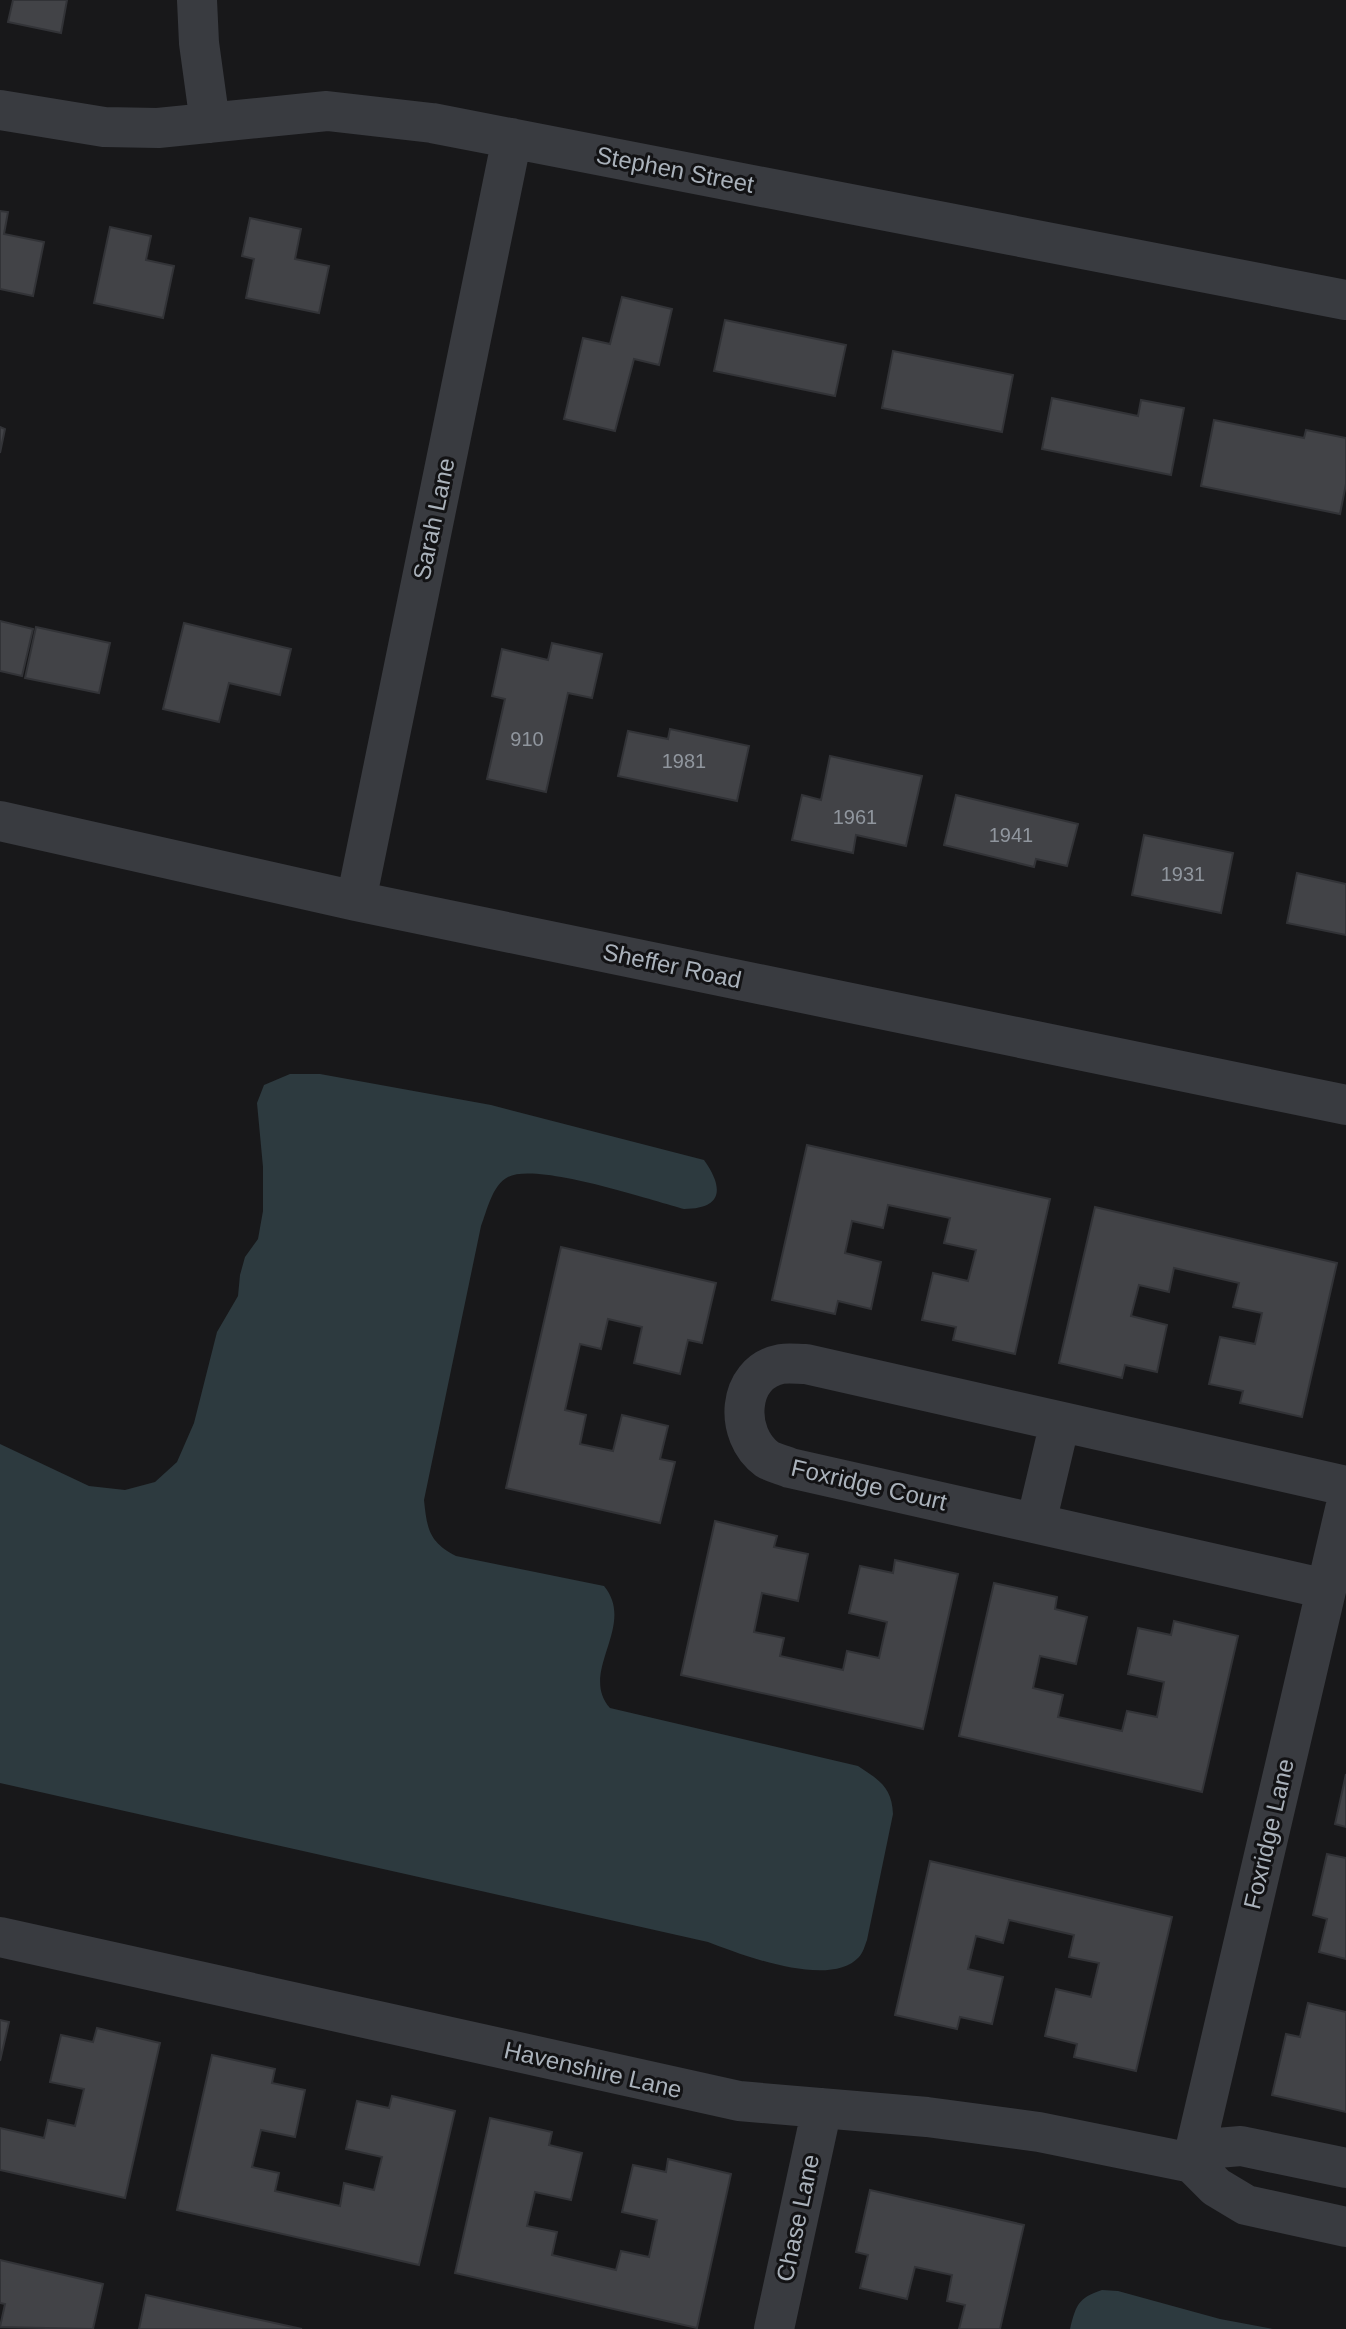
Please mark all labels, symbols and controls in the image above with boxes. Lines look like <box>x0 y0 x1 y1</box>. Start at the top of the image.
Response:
street label: Stephen Street <box>594 141 757 198</box>
street label: Sarah Lane <box>407 455 460 582</box>
house number: 910 <box>510 728 544 750</box>
house number: 1981 <box>662 750 706 772</box>
house number: 1961 <box>833 806 877 828</box>
house number: 1941 <box>989 824 1033 846</box>
house number: 1931 <box>1161 863 1205 885</box>
street label: Sheffer Road <box>600 938 744 993</box>
street label: Foxridge Court <box>789 1454 950 1516</box>
street label: Foxridge Lane <box>1238 1756 1299 1912</box>
street label: Havenshire Lane <box>502 2036 685 2103</box>
street label: Chase Lane <box>771 2152 824 2284</box>

